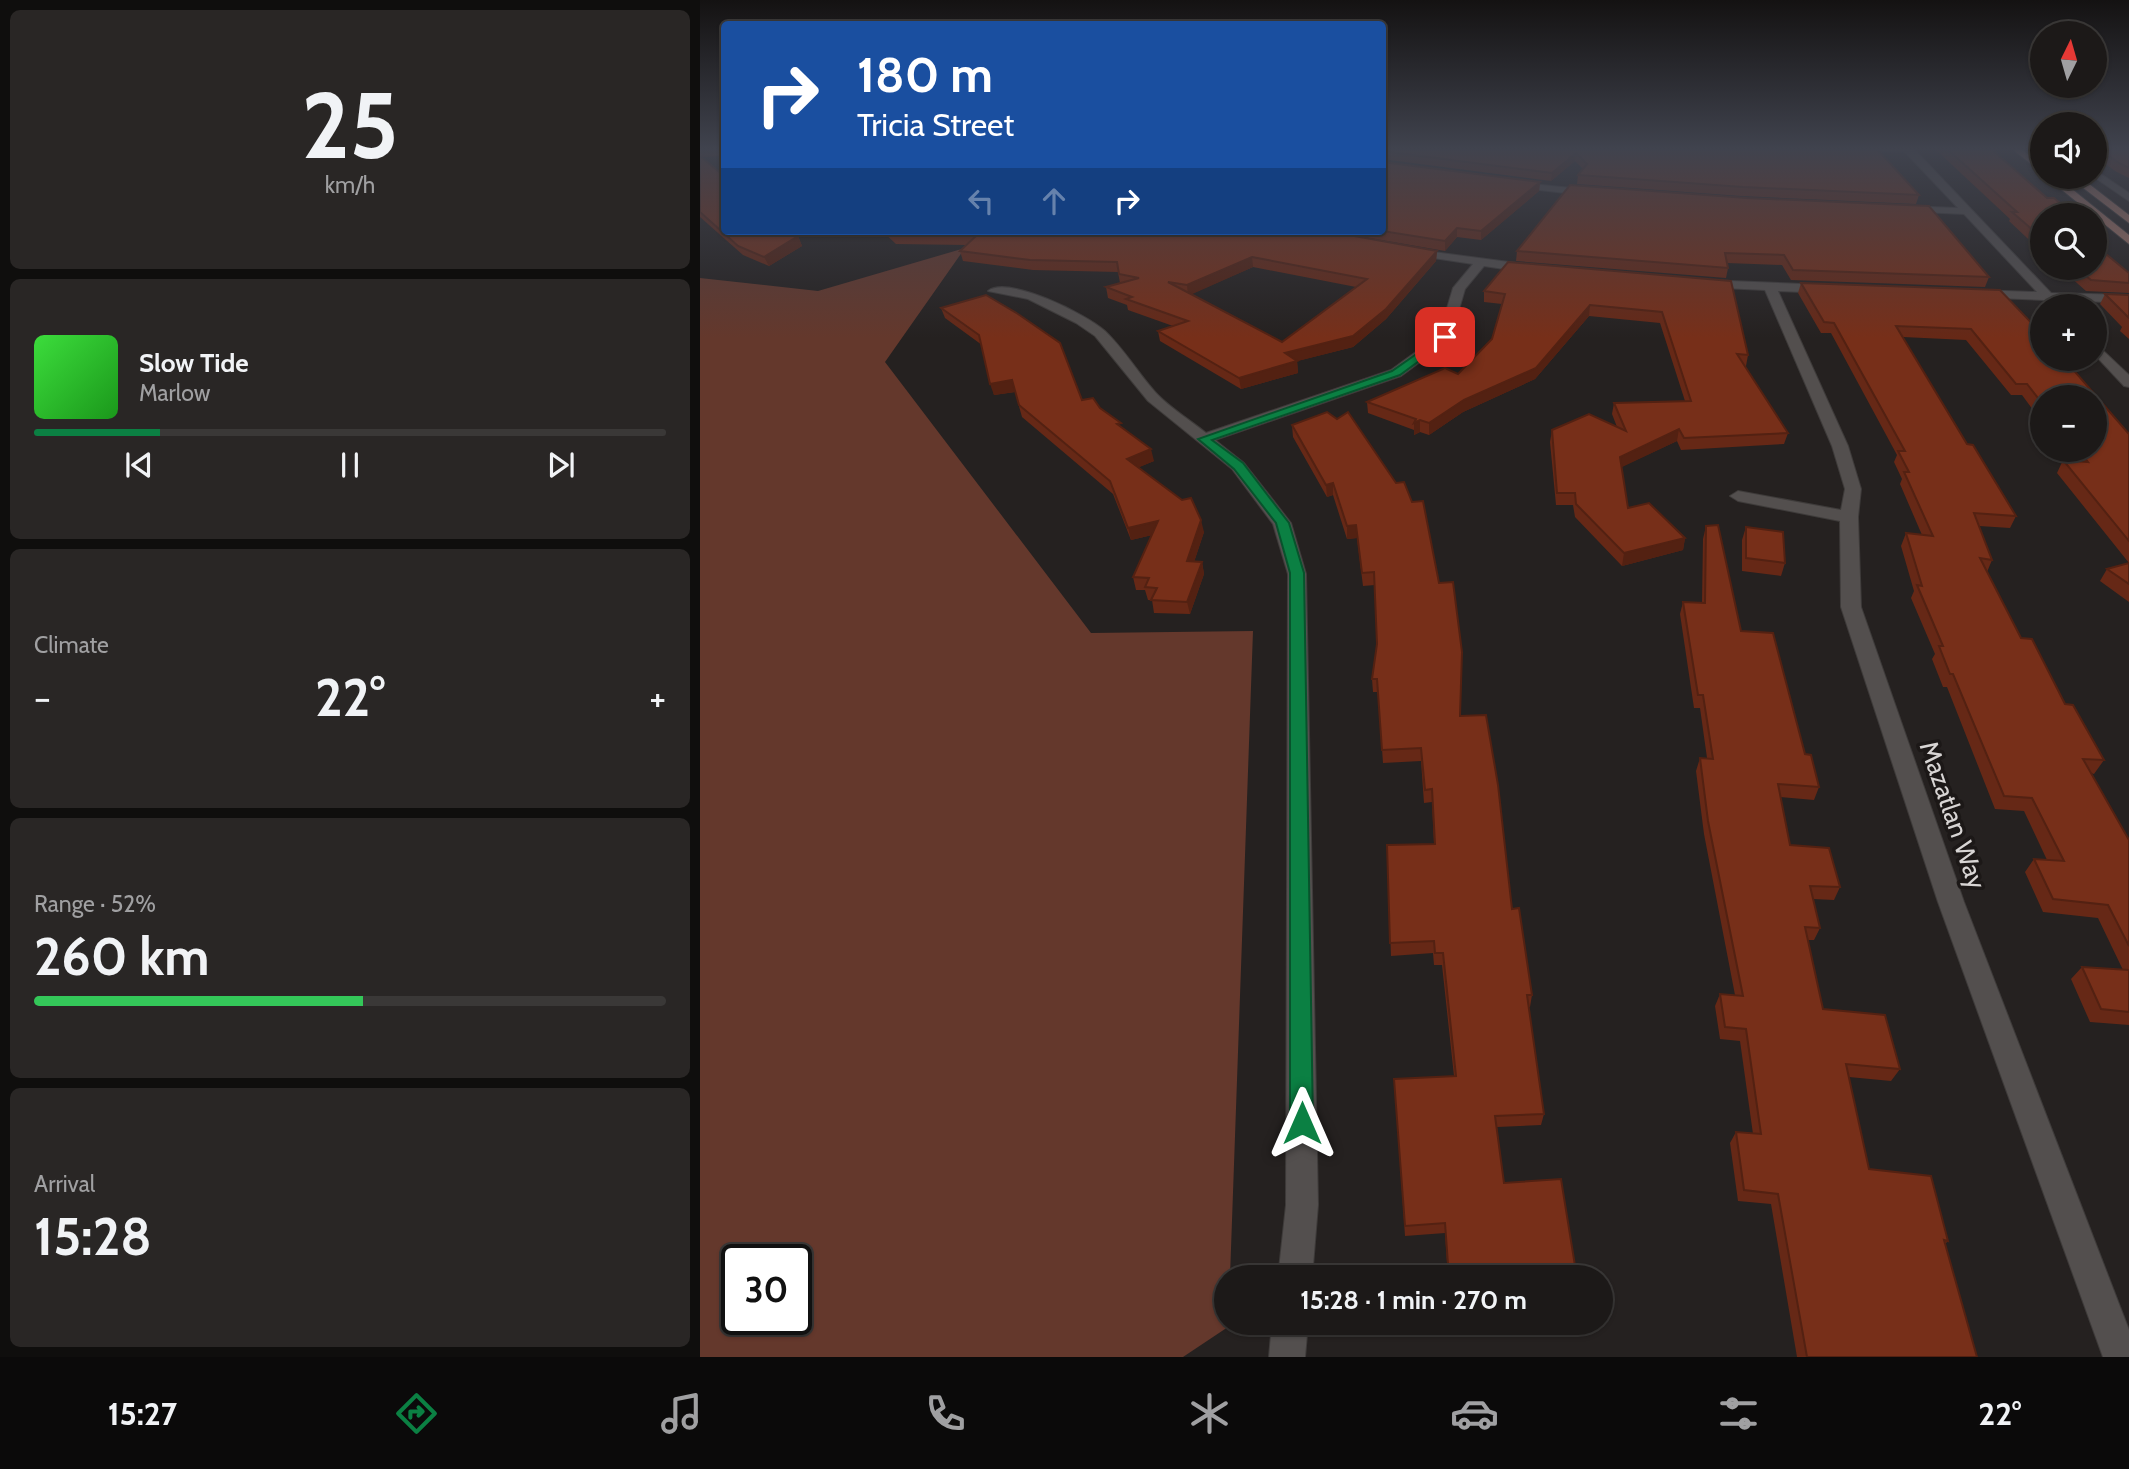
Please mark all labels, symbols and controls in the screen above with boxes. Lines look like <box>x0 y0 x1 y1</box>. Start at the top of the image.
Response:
north arrow <box>2030 21 2107 98</box>
map controls <box>2030 21 2107 462</box>
text: 180 m <box>857 45 993 104</box>
icon: right <box>742 49 833 140</box>
text: 25 <box>301 70 399 181</box>
text: Tricia Street <box>857 105 1014 144</box>
button: sound <box>2030 112 2107 189</box>
text: km/h <box>325 171 375 199</box>
icon: left <box>962 182 1000 220</box>
icon: ahead <box>1035 182 1073 220</box>
icon: right <box>1108 182 1146 220</box>
button: search <box>2030 203 2107 280</box>
button: + <box>2030 294 2107 371</box>
pin <box>1415 307 1475 367</box>
icon: arrive <box>1426 318 1464 356</box>
text: Slow Tide <box>139 347 249 379</box>
text: Marlow <box>139 379 210 407</box>
button: − <box>2030 385 2107 462</box>
icon: previous <box>120 446 158 484</box>
icon: pause <box>331 446 369 484</box>
icon: next <box>542 446 580 484</box>
text: Climate <box>34 631 109 659</box>
text: 22° <box>315 666 385 729</box>
text: − <box>34 674 51 721</box>
text: + <box>649 674 666 721</box>
street label: Mazatlan Way <box>1913 737 1993 893</box>
text: Range · 52% <box>34 890 156 918</box>
text: 260 km <box>34 925 210 988</box>
position arrow <box>1265 1086 1339 1160</box>
text: Arrival <box>34 1170 95 1198</box>
text: 15:28 <box>34 1205 152 1268</box>
speed limit sign: 30 <box>721 1244 812 1335</box>
text: 15:28 · 1 min · 270 m <box>1300 1284 1527 1316</box>
icon: directions <box>392 1389 441 1438</box>
icon: music <box>657 1389 706 1438</box>
icon: phone <box>921 1389 970 1438</box>
icon: climate <box>1185 1389 1234 1438</box>
icon: car <box>1450 1389 1499 1438</box>
icon: filters <box>1714 1389 1763 1438</box>
text: 15:27 <box>108 1394 177 1433</box>
text: 22° <box>1978 1394 2021 1433</box>

